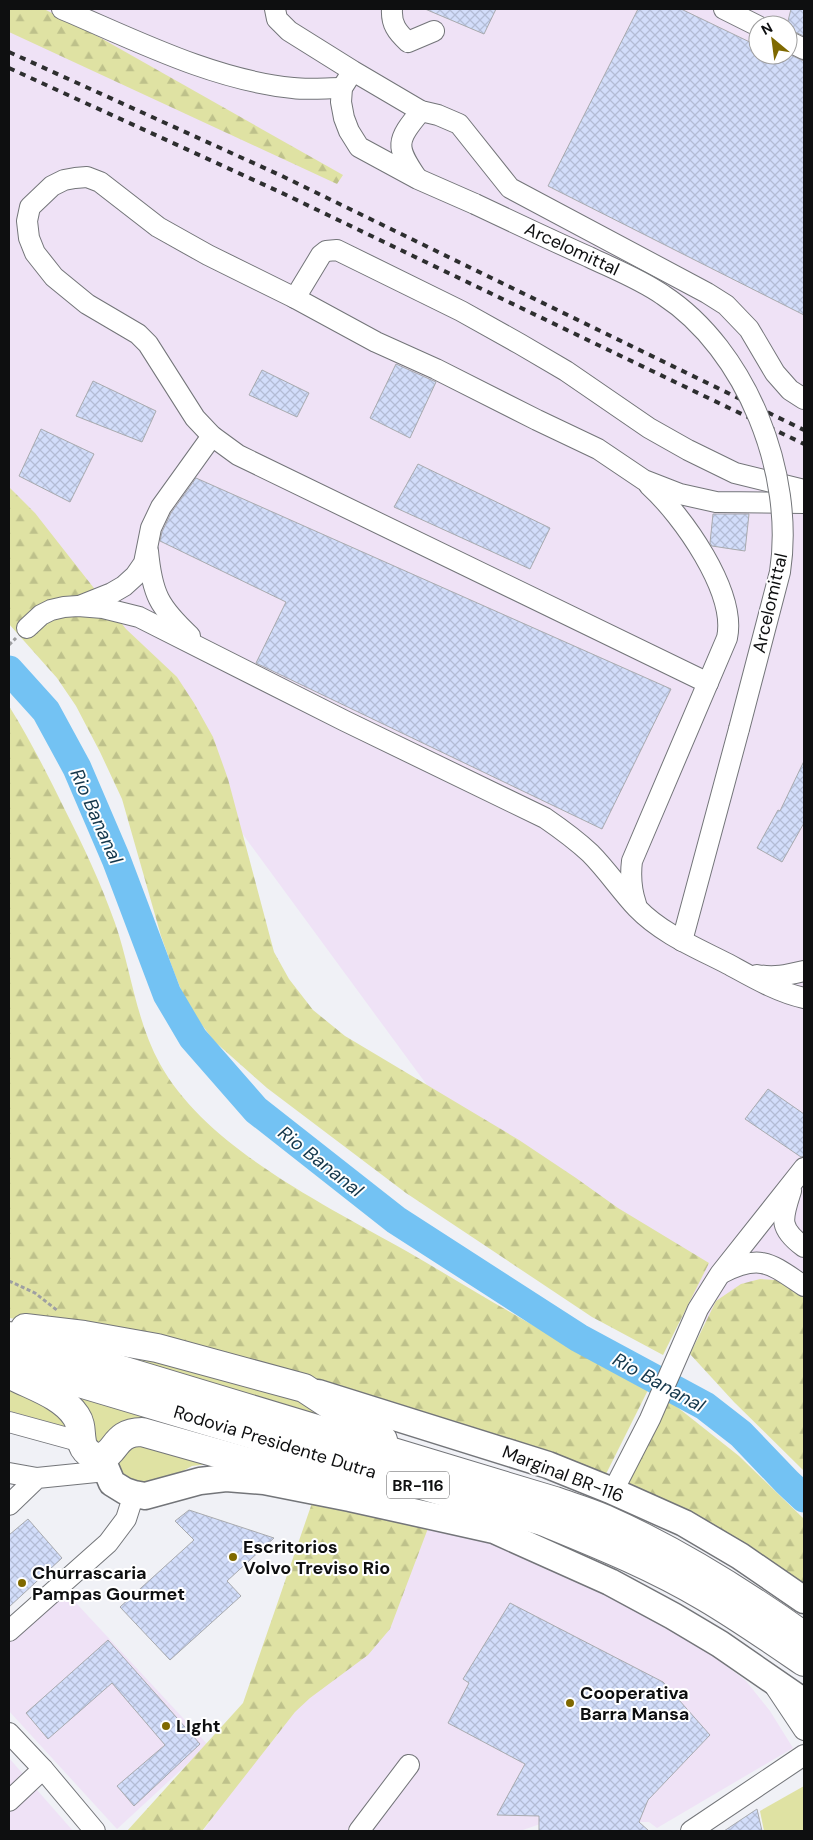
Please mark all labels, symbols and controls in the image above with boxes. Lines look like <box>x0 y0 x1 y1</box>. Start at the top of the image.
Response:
north arrow <box>748 15 798 65</box>
text: N <box>758 18 776 39</box>
street label: Arcelomittal <box>521 217 623 281</box>
street label: Arcelomittal <box>747 551 793 655</box>
water label: Rio Bananal <box>64 765 129 868</box>
water label: Rio Bananal <box>273 1120 369 1203</box>
water label: Rio Bananal <box>608 1347 710 1418</box>
street label: Rodovia Presidente Dutra <box>171 1400 379 1484</box>
street label: Marginal BR-116 <box>499 1440 627 1508</box>
road number: BR-116 <box>387 1472 449 1498</box>
place label: Escritorios Volvo Treviso Rio <box>243 1535 390 1580</box>
marker: Escritorios Volvo Treviso Rio <box>227 1551 239 1563</box>
place label: Churrascaria Pampas Gourmet <box>32 1561 185 1606</box>
marker: Churrascaria Pampas Gourmet <box>16 1577 28 1589</box>
place label: Cooperativa Barra Mansa <box>580 1681 689 1726</box>
marker: Cooperativa Barra Mansa <box>564 1697 576 1709</box>
place label: LIght <box>176 1714 221 1738</box>
marker: LIght <box>160 1720 172 1732</box>

